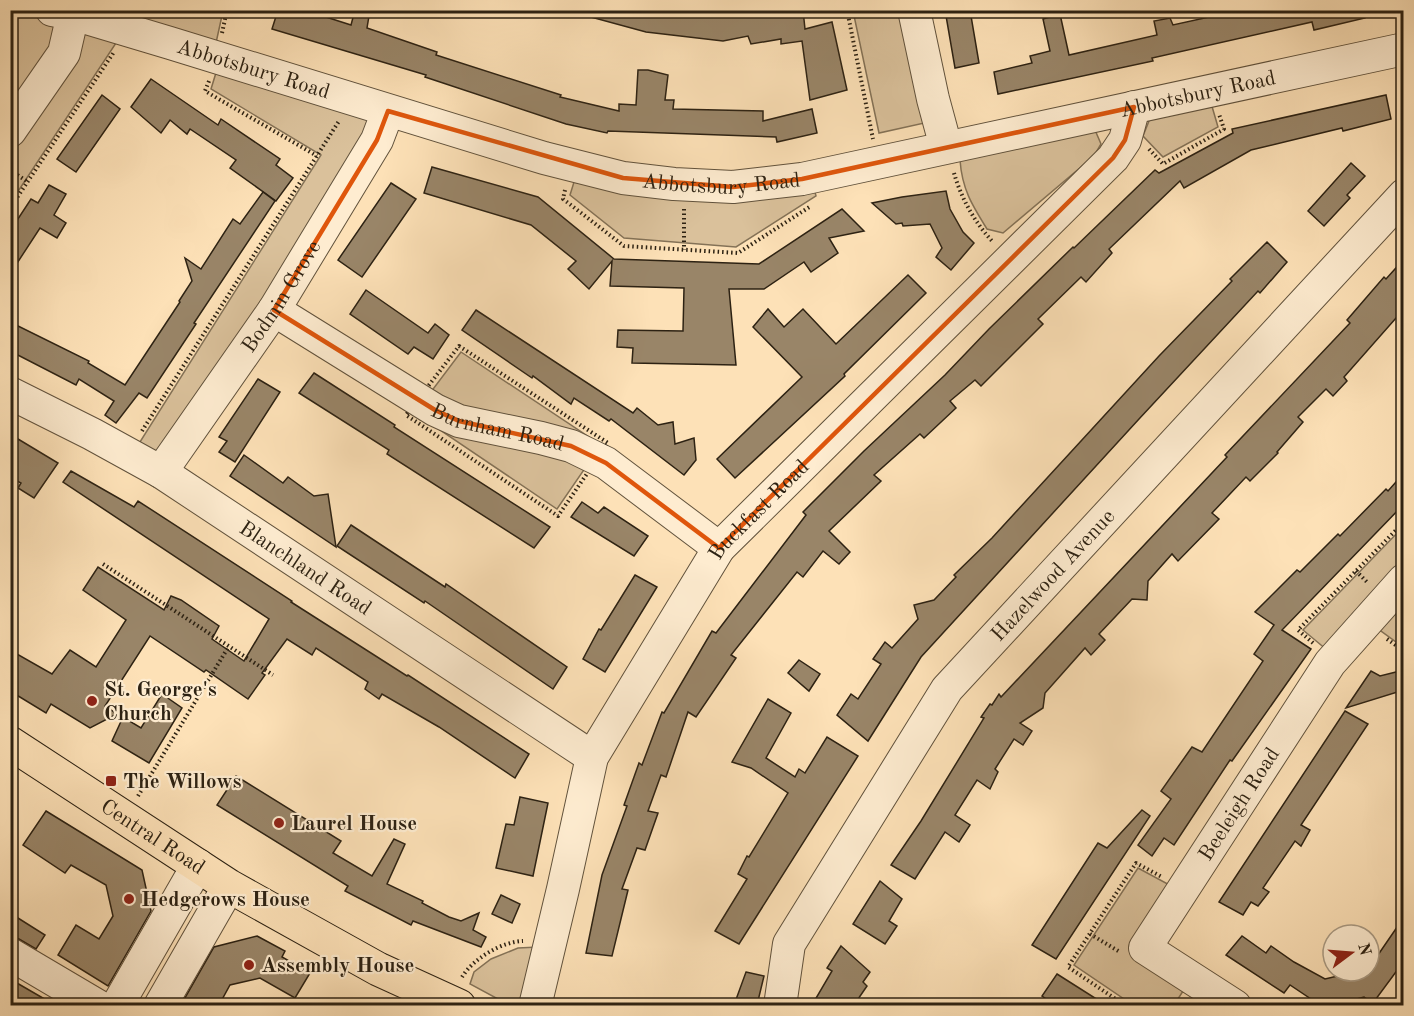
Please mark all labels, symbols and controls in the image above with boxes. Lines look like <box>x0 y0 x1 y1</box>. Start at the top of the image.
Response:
street label: Abbotsbury Road <box>174 37 332 104</box>
street label: Abbotsbury Road <box>1118 68 1278 122</box>
street label: Abbotsbury Road <box>641 170 802 199</box>
street label: Bodmin Grove <box>239 237 326 357</box>
street label: Burnham Road <box>427 401 566 456</box>
street label: Buckfast Road <box>706 456 814 564</box>
street label: Hazelwood Avenue <box>988 506 1119 646</box>
street label: Blanchland Road <box>235 518 375 620</box>
place label: St. George's Church <box>104 680 217 725</box>
marker: St. George's Church <box>85 694 99 708</box>
street label: Beeleigh Road <box>1196 744 1284 865</box>
place label: The Willows <box>123 772 242 793</box>
marker: The Willows <box>104 774 118 788</box>
street label: Central Road <box>96 796 208 879</box>
place label: Laurel House <box>291 814 417 835</box>
marker: Laurel House <box>272 816 286 830</box>
place label: Hedgerows House <box>141 890 310 911</box>
marker: Hedgerows House <box>122 892 136 906</box>
north arrow <box>1321 923 1381 983</box>
text: N <box>1354 941 1373 958</box>
place label: Assembly House <box>261 956 414 977</box>
marker: Assembly House <box>242 958 256 972</box>

